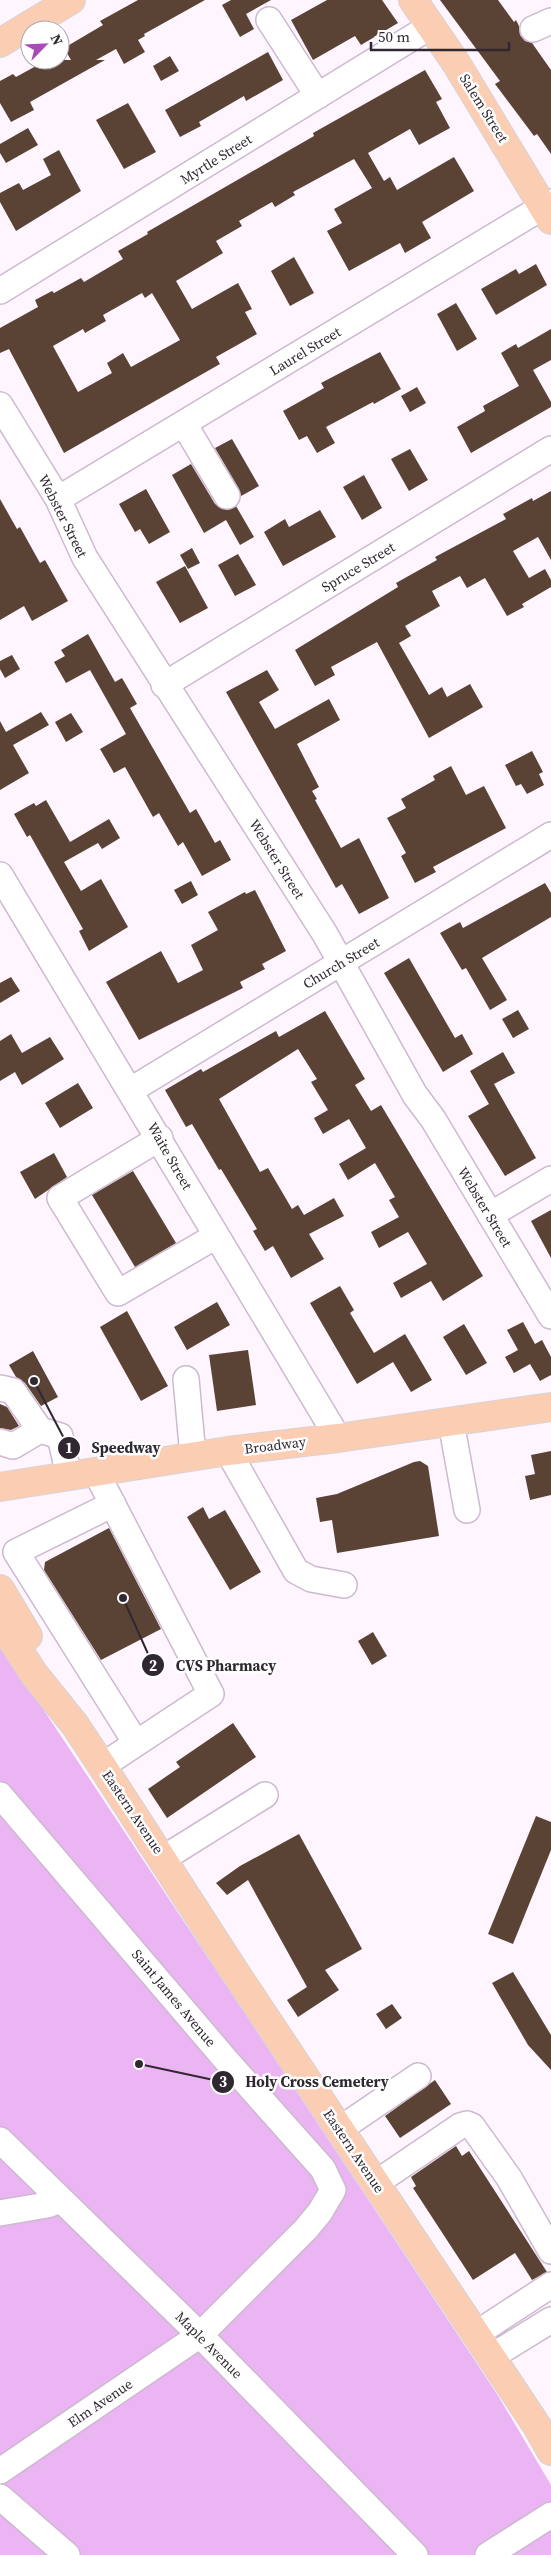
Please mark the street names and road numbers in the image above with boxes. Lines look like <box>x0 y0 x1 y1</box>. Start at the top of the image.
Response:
street label: Salem Street <box>455 70 513 147</box>
street label: Myrtle Street <box>176 129 256 189</box>
street label: Laurel Street <box>266 322 345 380</box>
street label: Webster Street <box>34 471 93 561</box>
street label: Spruce Street <box>317 537 399 597</box>
street label: Webster Street <box>244 815 310 903</box>
street label: Church Street <box>299 932 383 994</box>
street label: Waite Street <box>143 1119 198 1194</box>
street label: Webster Street <box>453 1163 517 1251</box>
street label: Broadway <box>243 1431 308 1459</box>
street label: Eastern Avenue <box>98 1766 168 1858</box>
street label: Saint James Avenue <box>127 1945 221 2051</box>
street label: Eastern Avenue <box>319 2105 389 2197</box>
street label: Maple Avenue <box>171 2307 247 2383</box>
street label: Elm Avenue <box>64 2374 136 2432</box>

